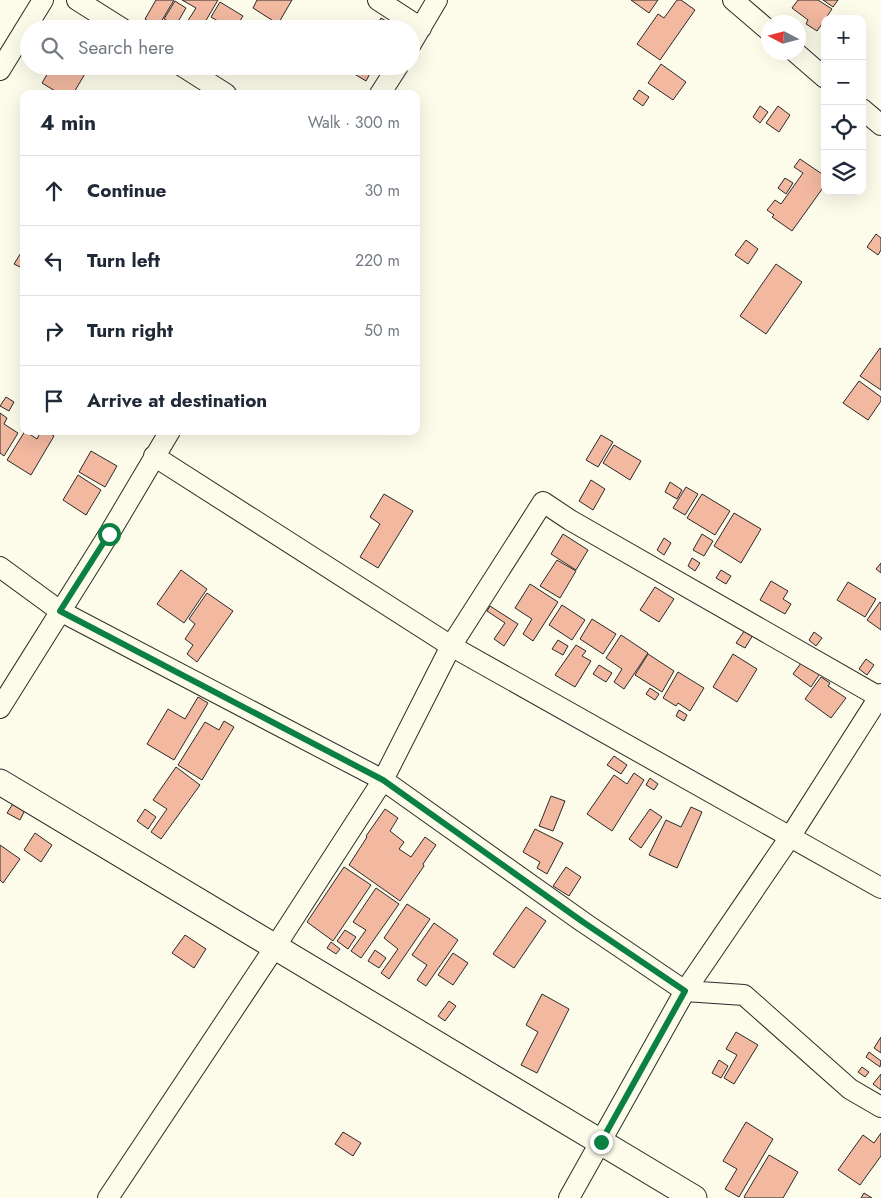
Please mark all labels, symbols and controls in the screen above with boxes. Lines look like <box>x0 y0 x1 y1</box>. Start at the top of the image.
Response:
north arrow <box>761 15 806 60</box>
map controls <box>821 15 866 195</box>
button: + <box>821 15 866 60</box>
search box <box>20 20 420 75</box>
icon: search <box>38 34 66 62</box>
text: Search here <box>78 34 174 61</box>
button: − <box>821 60 866 105</box>
button: locate <box>821 105 866 150</box>
text: 4 min <box>40 108 96 138</box>
text: Walk · 300 m <box>308 111 400 134</box>
button: layers <box>821 150 866 195</box>
icon: ahead <box>40 177 68 205</box>
text: Continue <box>87 177 166 204</box>
text: 30 m <box>364 179 400 202</box>
icon: left <box>40 247 68 275</box>
text: Turn left <box>87 247 160 274</box>
text: 220 m <box>355 249 400 272</box>
icon: right <box>40 317 68 345</box>
text: Turn right <box>87 317 173 344</box>
text: 50 m <box>364 319 400 342</box>
icon: arrive <box>40 387 68 415</box>
text: Arrive at destination <box>87 387 267 414</box>
route start <box>98 523 121 546</box>
route end <box>590 1131 613 1154</box>

